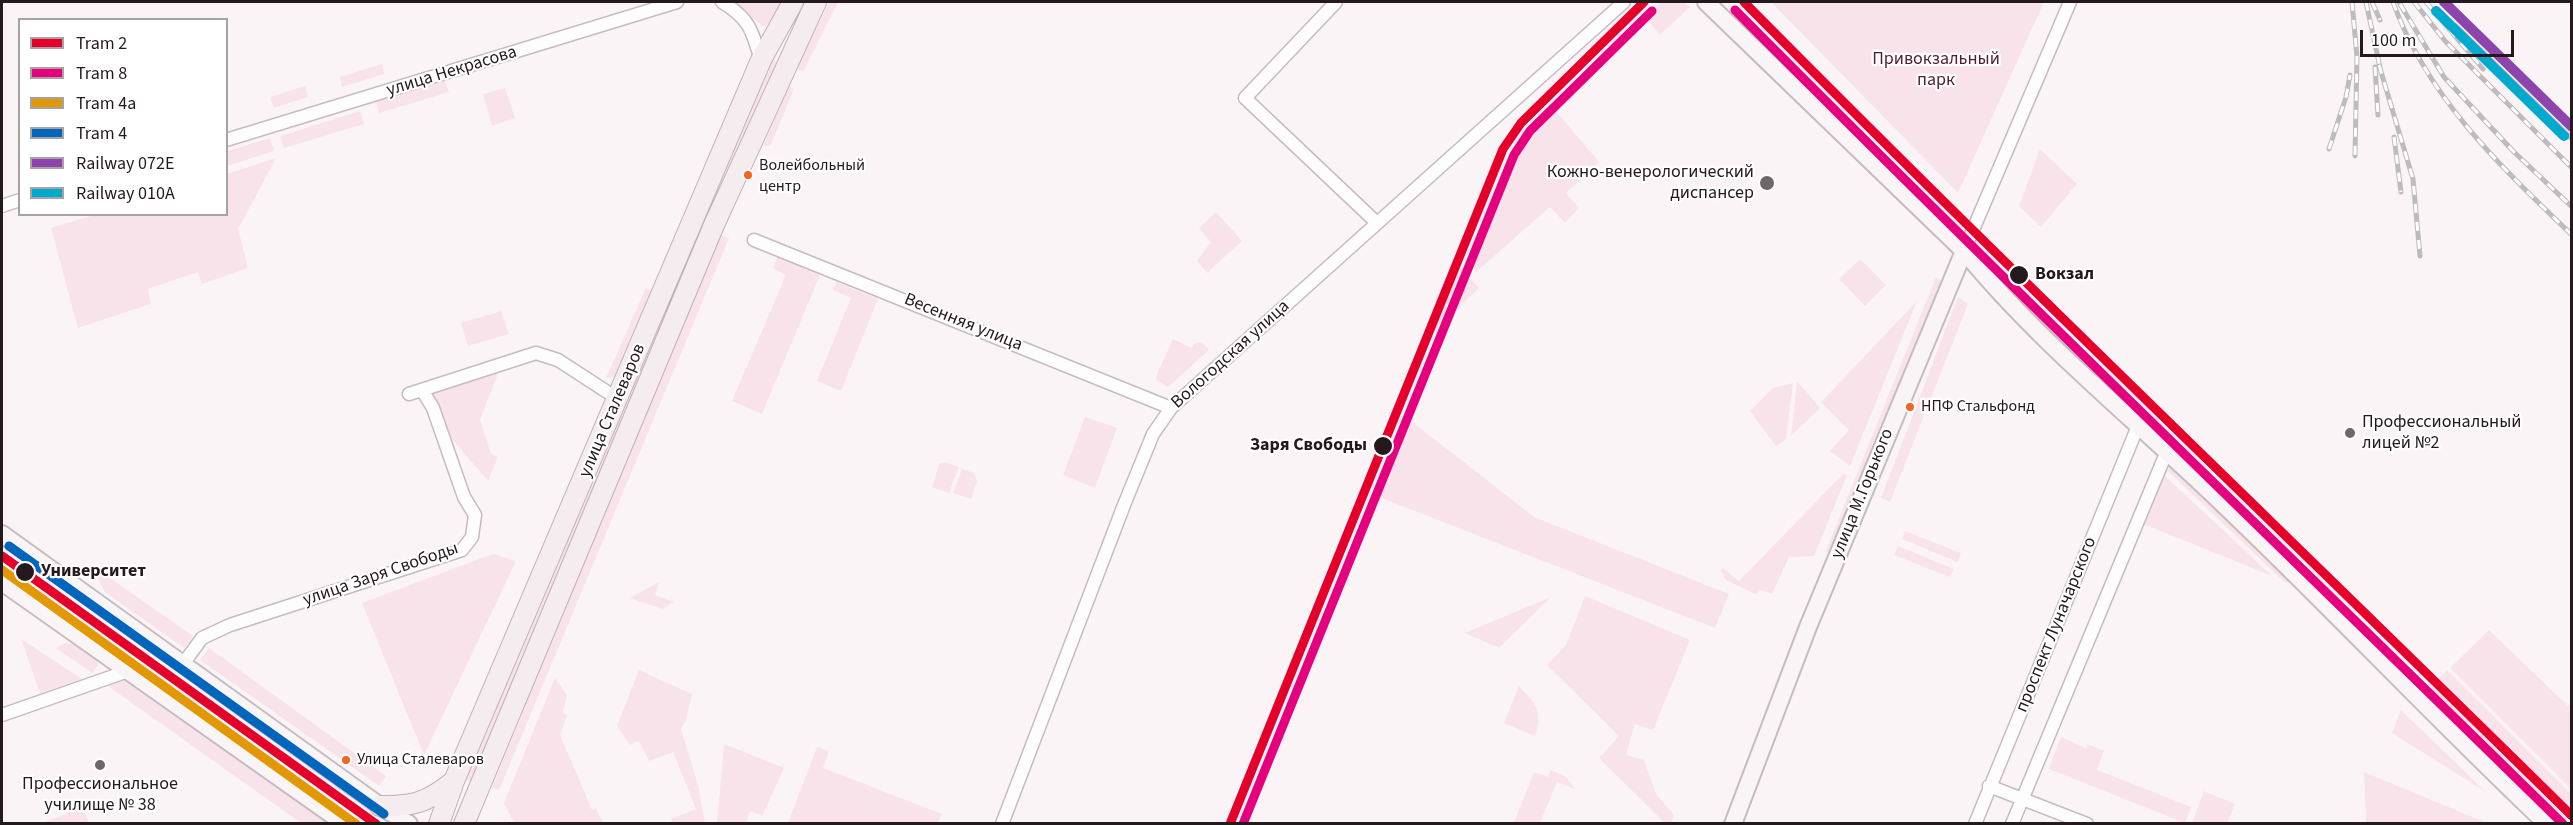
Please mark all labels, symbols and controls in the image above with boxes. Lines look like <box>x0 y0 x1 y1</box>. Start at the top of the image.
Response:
legend <box>18 18 228 216</box>
scale bar <box>2363 18 2518 56</box>
text: 100 m <box>2371 28 2416 53</box>
text: Tram 2 <box>76 31 127 56</box>
street label: улица Некрасова <box>384 42 520 102</box>
park label: Привокзальный парк <box>1872 49 2000 92</box>
text: Tram 8 <box>76 61 127 86</box>
text: Tram 4а <box>76 91 136 116</box>
text: Tram 4 <box>76 121 127 146</box>
text: Railway 072Е <box>76 151 174 176</box>
place label: Волейбольный центр <box>759 156 865 194</box>
place label: Кожно-венерологический диспансер <box>1547 162 1754 204</box>
marker: Волейбольный центр <box>742 169 754 181</box>
marker: Кожно-венерологический диспансер <box>1758 174 1776 192</box>
text: Railway 010А <box>76 181 175 206</box>
marker: Вокзал <box>2008 264 2030 286</box>
place label: Вокзал <box>2035 264 2094 286</box>
street label: Весенняя улица <box>901 289 1025 357</box>
street label: Вологодская улица <box>1167 296 1295 414</box>
street label: улица Сталеваров <box>575 341 651 481</box>
place label: НПФ Стальфонд <box>1921 397 2035 417</box>
marker: НПФ Стальфонд <box>1904 401 1916 413</box>
place label: Профессиональный лицей №2 <box>2362 412 2521 454</box>
street label: улица М.Горького <box>1827 426 1899 562</box>
marker: Профессиональный лицей №2 <box>2343 426 2357 440</box>
place label: Заря Свободы <box>1250 435 1367 457</box>
marker: Заря Свободы <box>1372 435 1394 457</box>
street label: проспект Луначарского <box>2012 534 2102 716</box>
street label: улица Заря Свободы <box>300 538 462 612</box>
marker: Университет <box>14 561 36 583</box>
place label: Университет <box>41 561 146 583</box>
place label: Улица Сталеваров <box>357 750 484 770</box>
marker: Улица Сталеваров <box>340 754 352 766</box>
marker: Профессиональное училище № 38 <box>93 758 107 772</box>
place label: Профессиональное училище № 38 <box>22 774 178 816</box>

